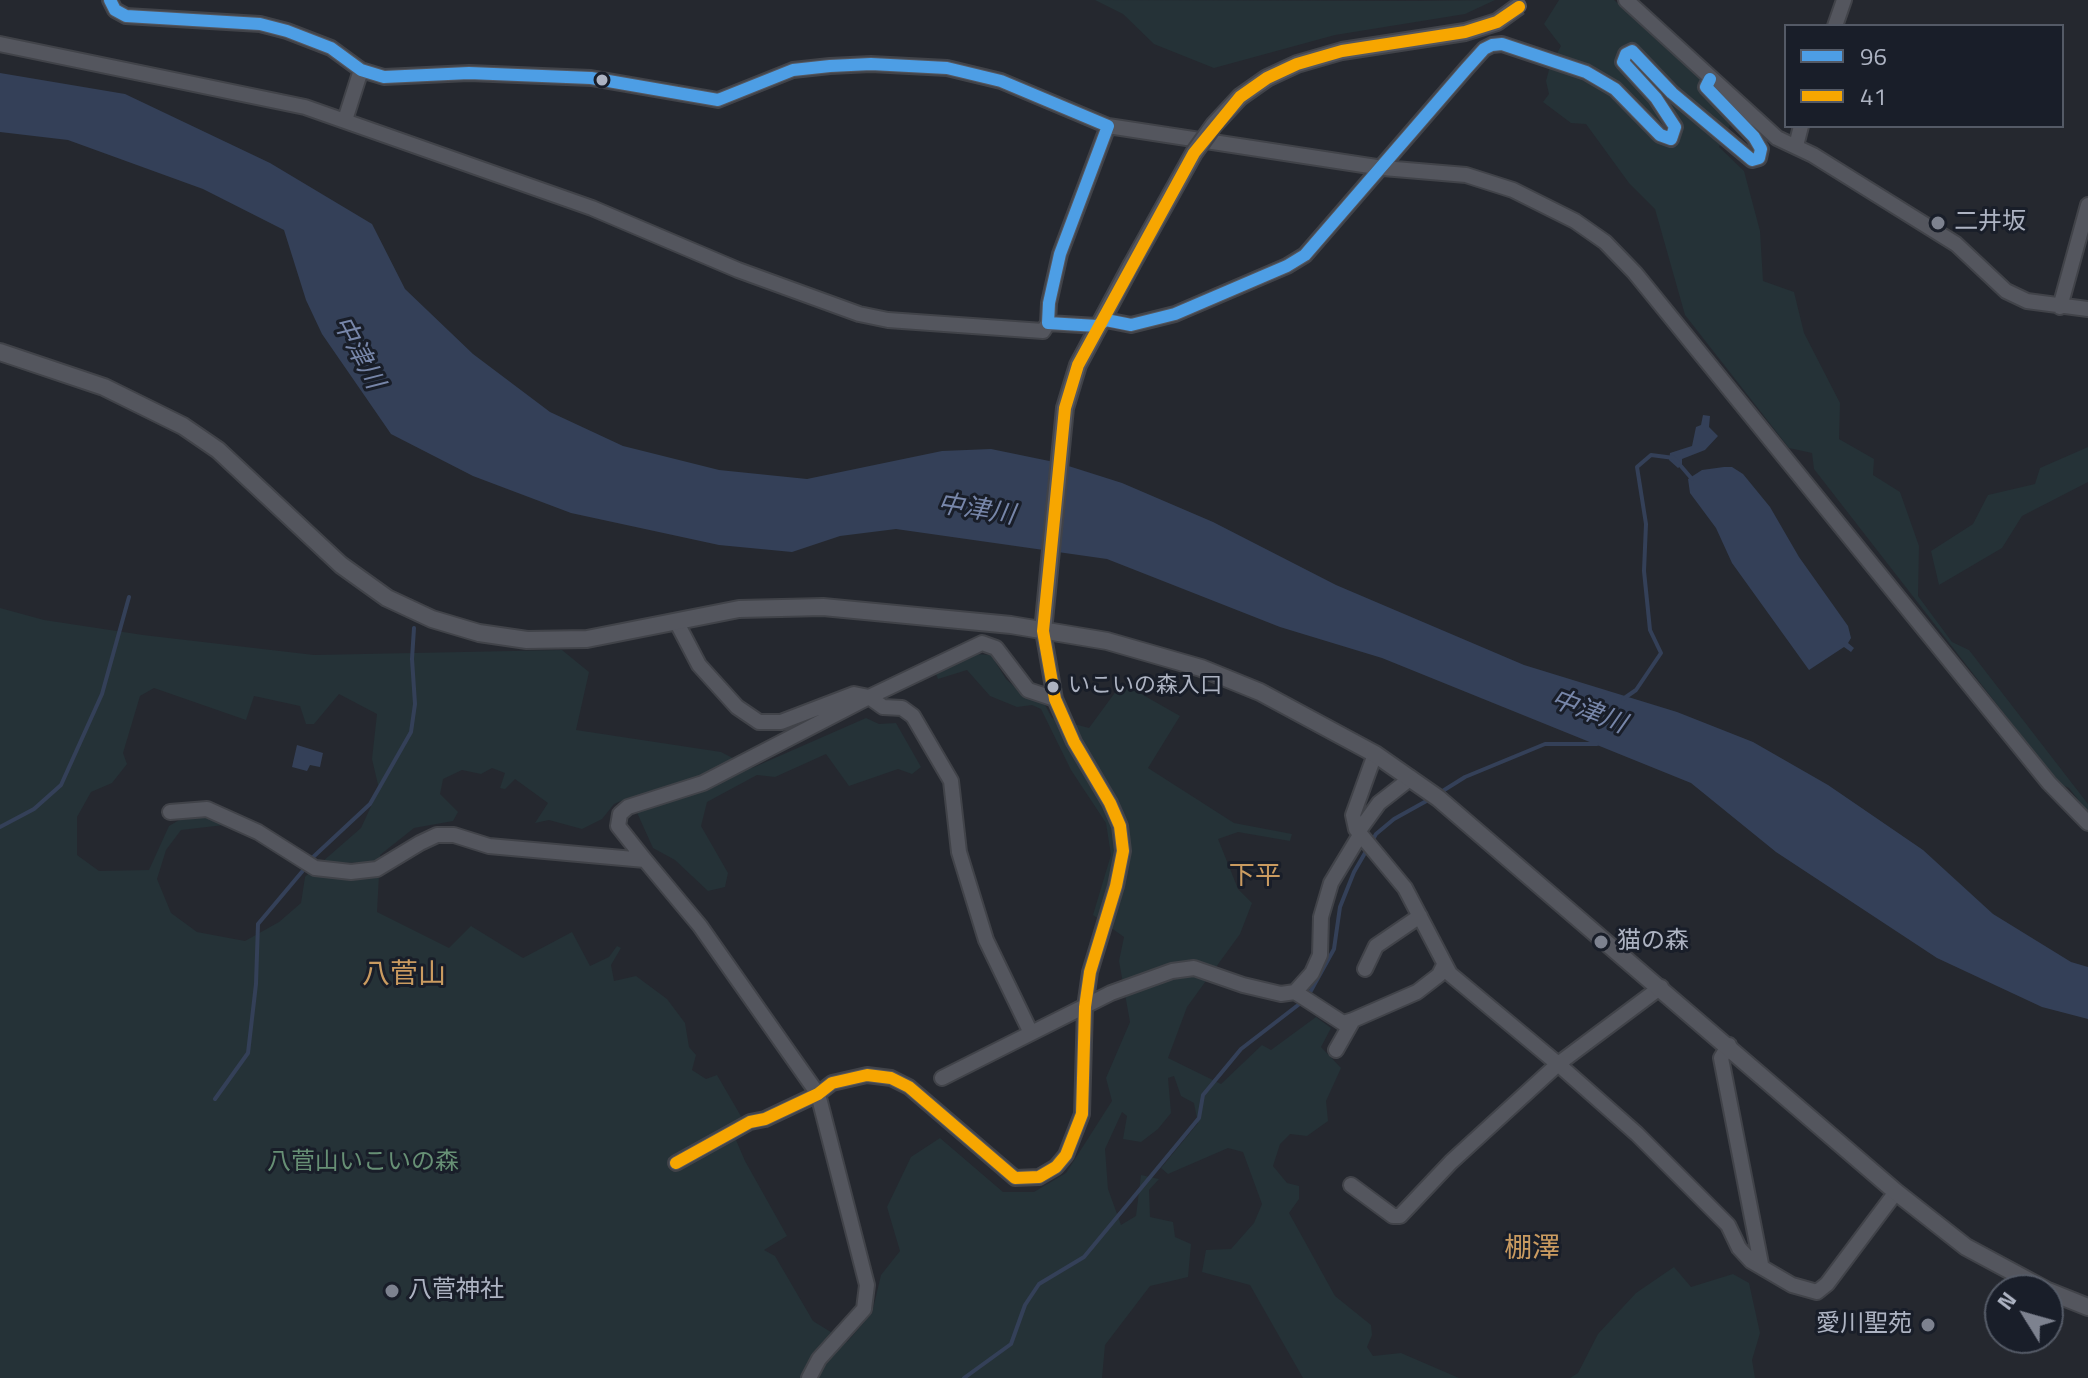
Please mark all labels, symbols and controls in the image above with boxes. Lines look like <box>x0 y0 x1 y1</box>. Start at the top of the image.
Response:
legend <box>1784 24 2064 128</box>
text: 96 <box>1860 38 1887 74</box>
unlabelled marker <box>594 72 610 88</box>
text: 41 <box>1860 78 1887 114</box>
place label: 二井坂 <box>1954 209 2026 237</box>
marker: 二井坂 <box>1929 214 1947 232</box>
water label: 中津川 <box>325 311 389 395</box>
water label: 中津川 <box>935 489 1017 533</box>
place label: いこいの森入口 <box>1068 674 1222 700</box>
marker: いこいの森入口 <box>1045 679 1061 695</box>
water label: 中津川 <box>1546 684 1630 742</box>
district label: 下平 <box>1229 862 1281 894</box>
place label: 猫の森 <box>1617 928 1689 956</box>
marker: 猫の森 <box>1592 933 1610 951</box>
district label: 八菅山 <box>362 959 446 993</box>
park label: 八菅山いこいの森 <box>267 1149 459 1177</box>
district label: 棚澤 <box>1504 1233 1560 1267</box>
north arrow <box>1984 1274 2064 1354</box>
place label: 八菅神社 <box>408 1277 504 1305</box>
marker: 八菅神社 <box>383 1282 401 1300</box>
text: N <box>1988 1284 2025 1317</box>
place label: 愛川聖苑 <box>1816 1311 1912 1339</box>
marker: 愛川聖苑 <box>1919 1316 1937 1334</box>

